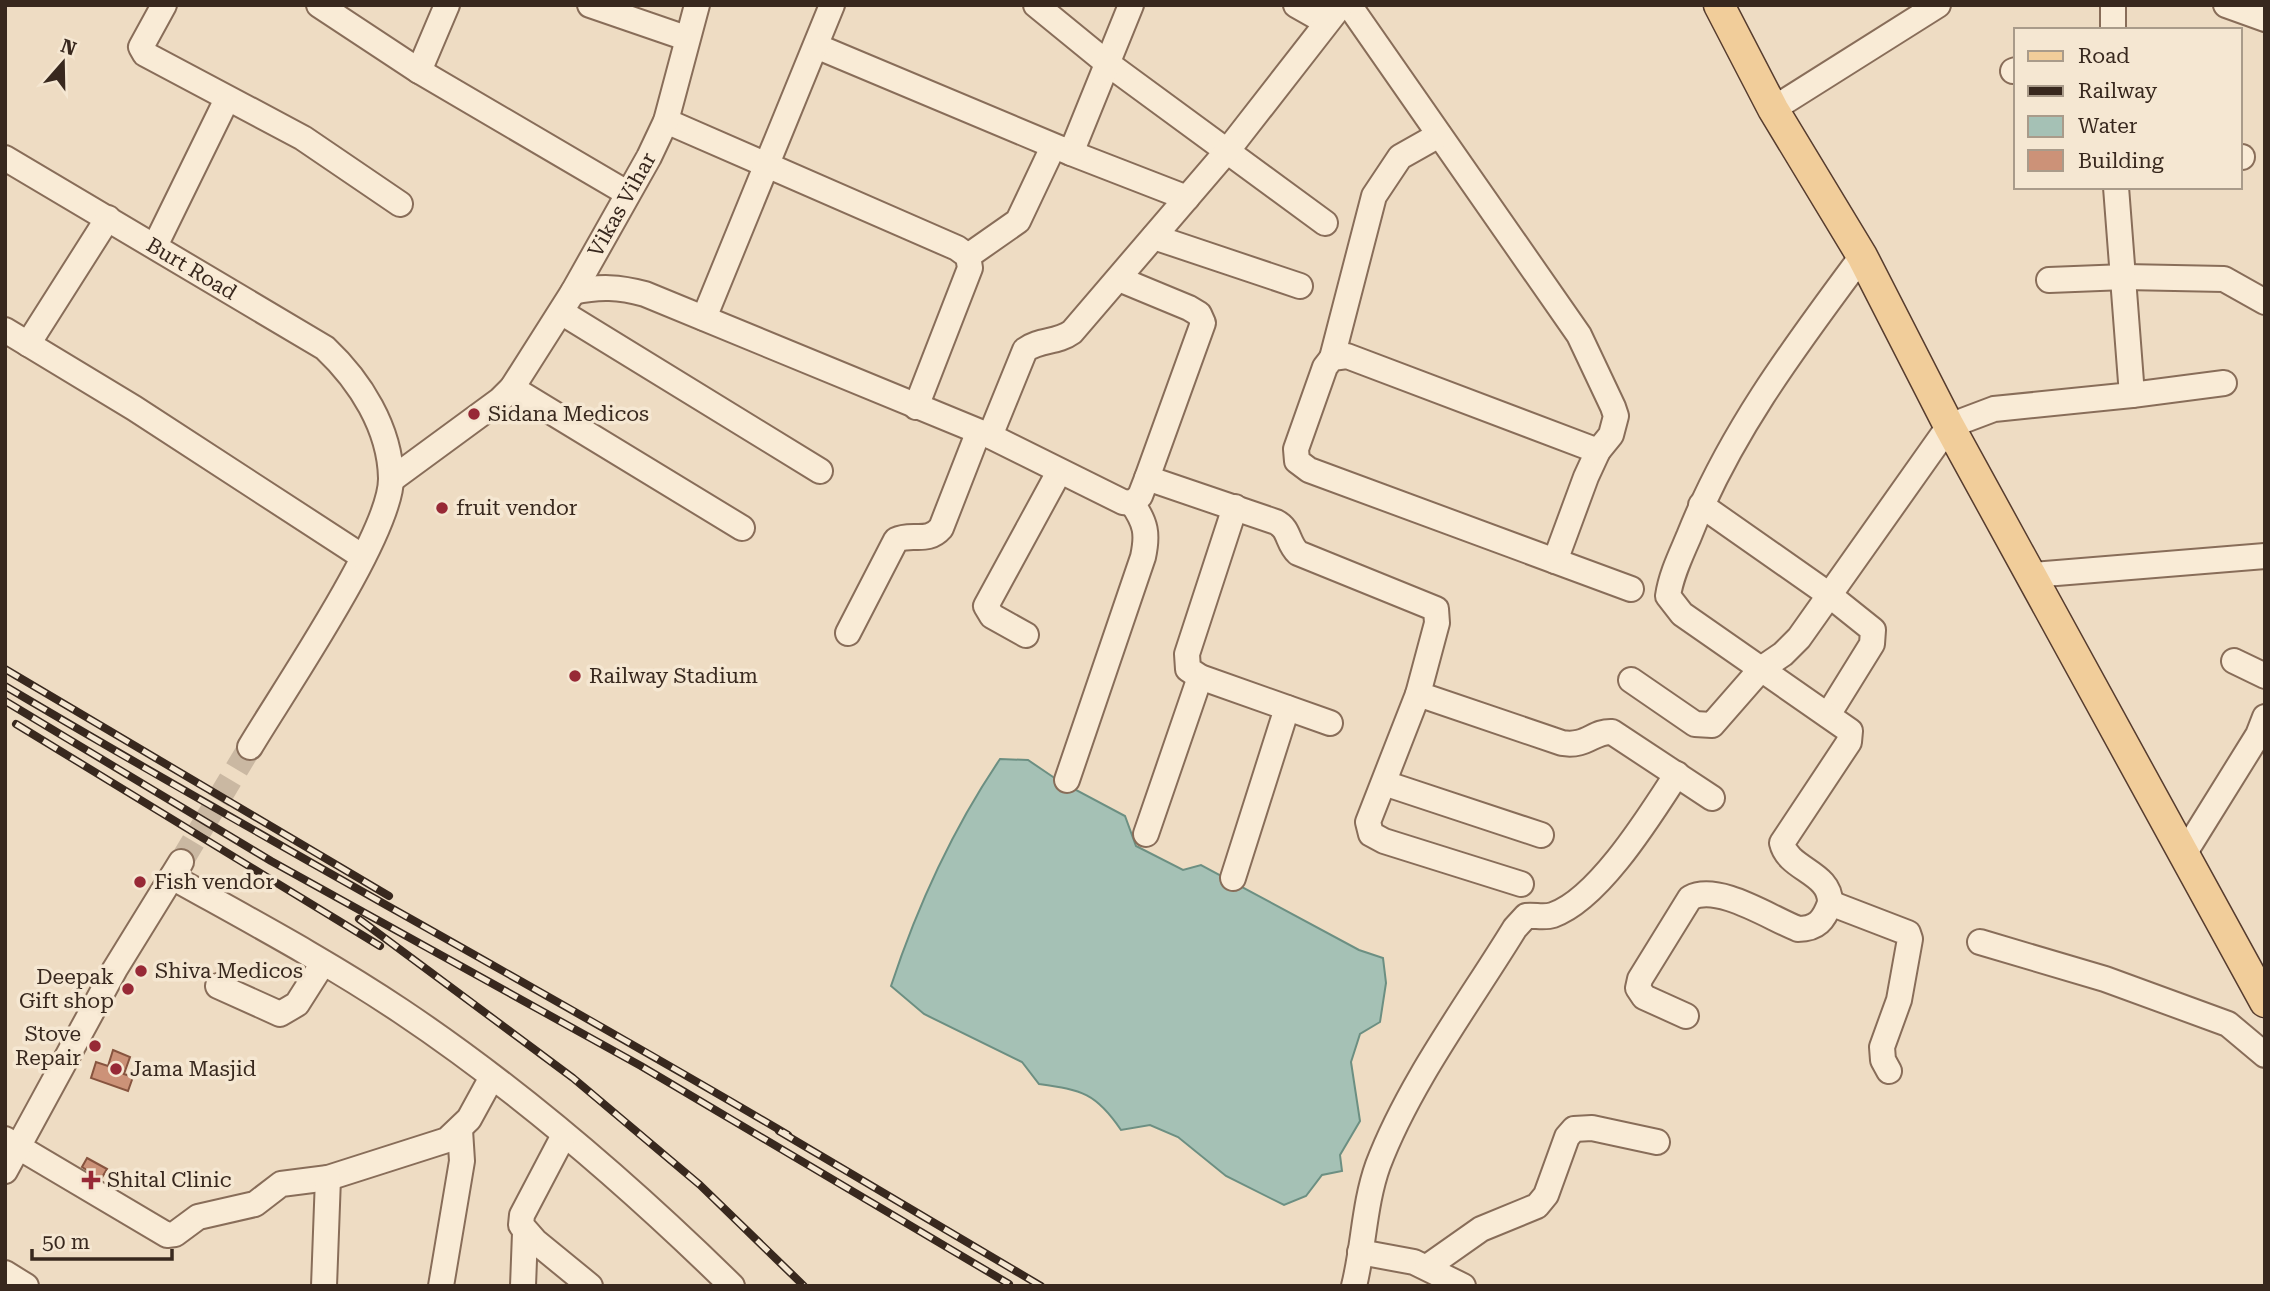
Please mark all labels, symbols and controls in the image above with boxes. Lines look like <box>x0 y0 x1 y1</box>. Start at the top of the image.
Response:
north arrow <box>28 28 98 98</box>
legend <box>2014 28 2242 189</box>
text: N <box>58 34 80 61</box>
text: Road <box>2078 44 2130 68</box>
text: Railway <box>2078 79 2158 103</box>
text: Water <box>2078 114 2138 138</box>
street label: Vikas Vihar <box>583 148 661 261</box>
text: Building <box>2078 149 2164 173</box>
street label: Burt Road <box>142 233 241 305</box>
place label: Sidana Medicos <box>488 402 649 426</box>
marker: Sidana Medicos <box>466 406 482 422</box>
place label: fruit vendor <box>456 496 578 520</box>
marker: fruit vendor <box>434 500 450 516</box>
place label: Railway Stadium <box>589 664 758 688</box>
marker: Railway Stadium <box>567 668 583 684</box>
place label: Fish vendor <box>154 870 274 894</box>
marker: Fish vendor <box>132 874 148 890</box>
place label: Shiva Medicos <box>155 959 303 983</box>
marker: Shiva Medicos <box>133 963 149 979</box>
place label: Deepak Gift shop <box>19 965 114 1013</box>
marker: Deepak Gift shop <box>120 981 136 997</box>
place label: Stove Repair <box>15 1022 81 1070</box>
marker: Stove Repair <box>87 1038 103 1054</box>
place label: Jama Masjid <box>130 1057 257 1081</box>
marker: Jama Masjid <box>108 1061 124 1077</box>
place label: Shital Clinic <box>107 1168 232 1192</box>
marker: Shital Clinic <box>81 1170 101 1190</box>
scale bar <box>32 1218 172 1262</box>
text: 50 m <box>42 1230 90 1254</box>

